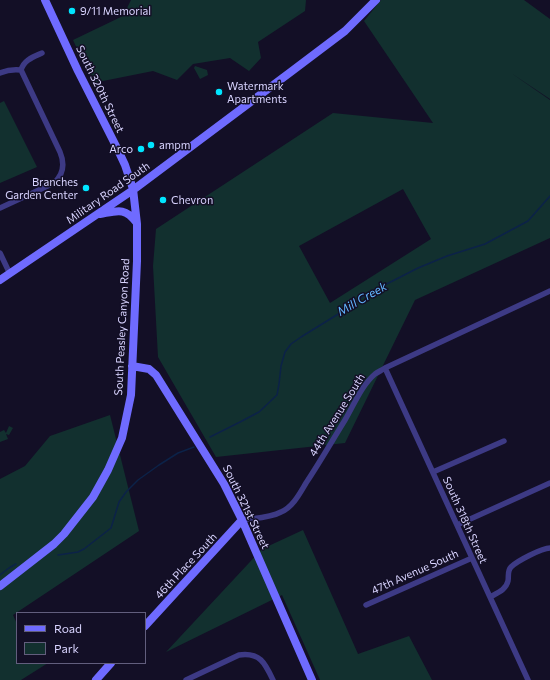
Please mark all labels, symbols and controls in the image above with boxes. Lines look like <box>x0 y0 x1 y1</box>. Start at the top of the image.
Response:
place label: 9/11 Memorial <box>80 4 151 18</box>
marker: 9/11 Memorial <box>67 6 77 16</box>
street label: South 320th Street <box>73 43 127 135</box>
place label: Watermark Apartments <box>227 79 287 105</box>
marker: Watermark Apartments <box>214 87 224 97</box>
place label: ampm <box>159 138 190 152</box>
marker: ampm <box>146 140 156 150</box>
place label: Arco <box>109 142 133 156</box>
marker: Arco <box>136 144 146 154</box>
street label: Military Road South <box>64 159 152 227</box>
place label: Branches Garden Center <box>5 175 78 201</box>
marker: Branches Garden Center <box>81 183 91 193</box>
place label: Chevron <box>171 193 213 207</box>
marker: Chevron <box>158 195 168 205</box>
street label: South Peasley Canyon Road <box>112 258 132 396</box>
water label: Mill Creek <box>335 279 389 319</box>
street label: 44th Avenue South <box>306 371 368 459</box>
street label: South 321st Street <box>220 463 272 551</box>
street label: South 318th Street <box>440 474 490 566</box>
street label: 46th Place South <box>152 530 220 602</box>
street label: 47th Avenue South <box>369 547 461 597</box>
legend <box>16 612 146 664</box>
text: Road <box>54 621 82 635</box>
text: Park <box>54 641 79 655</box>

